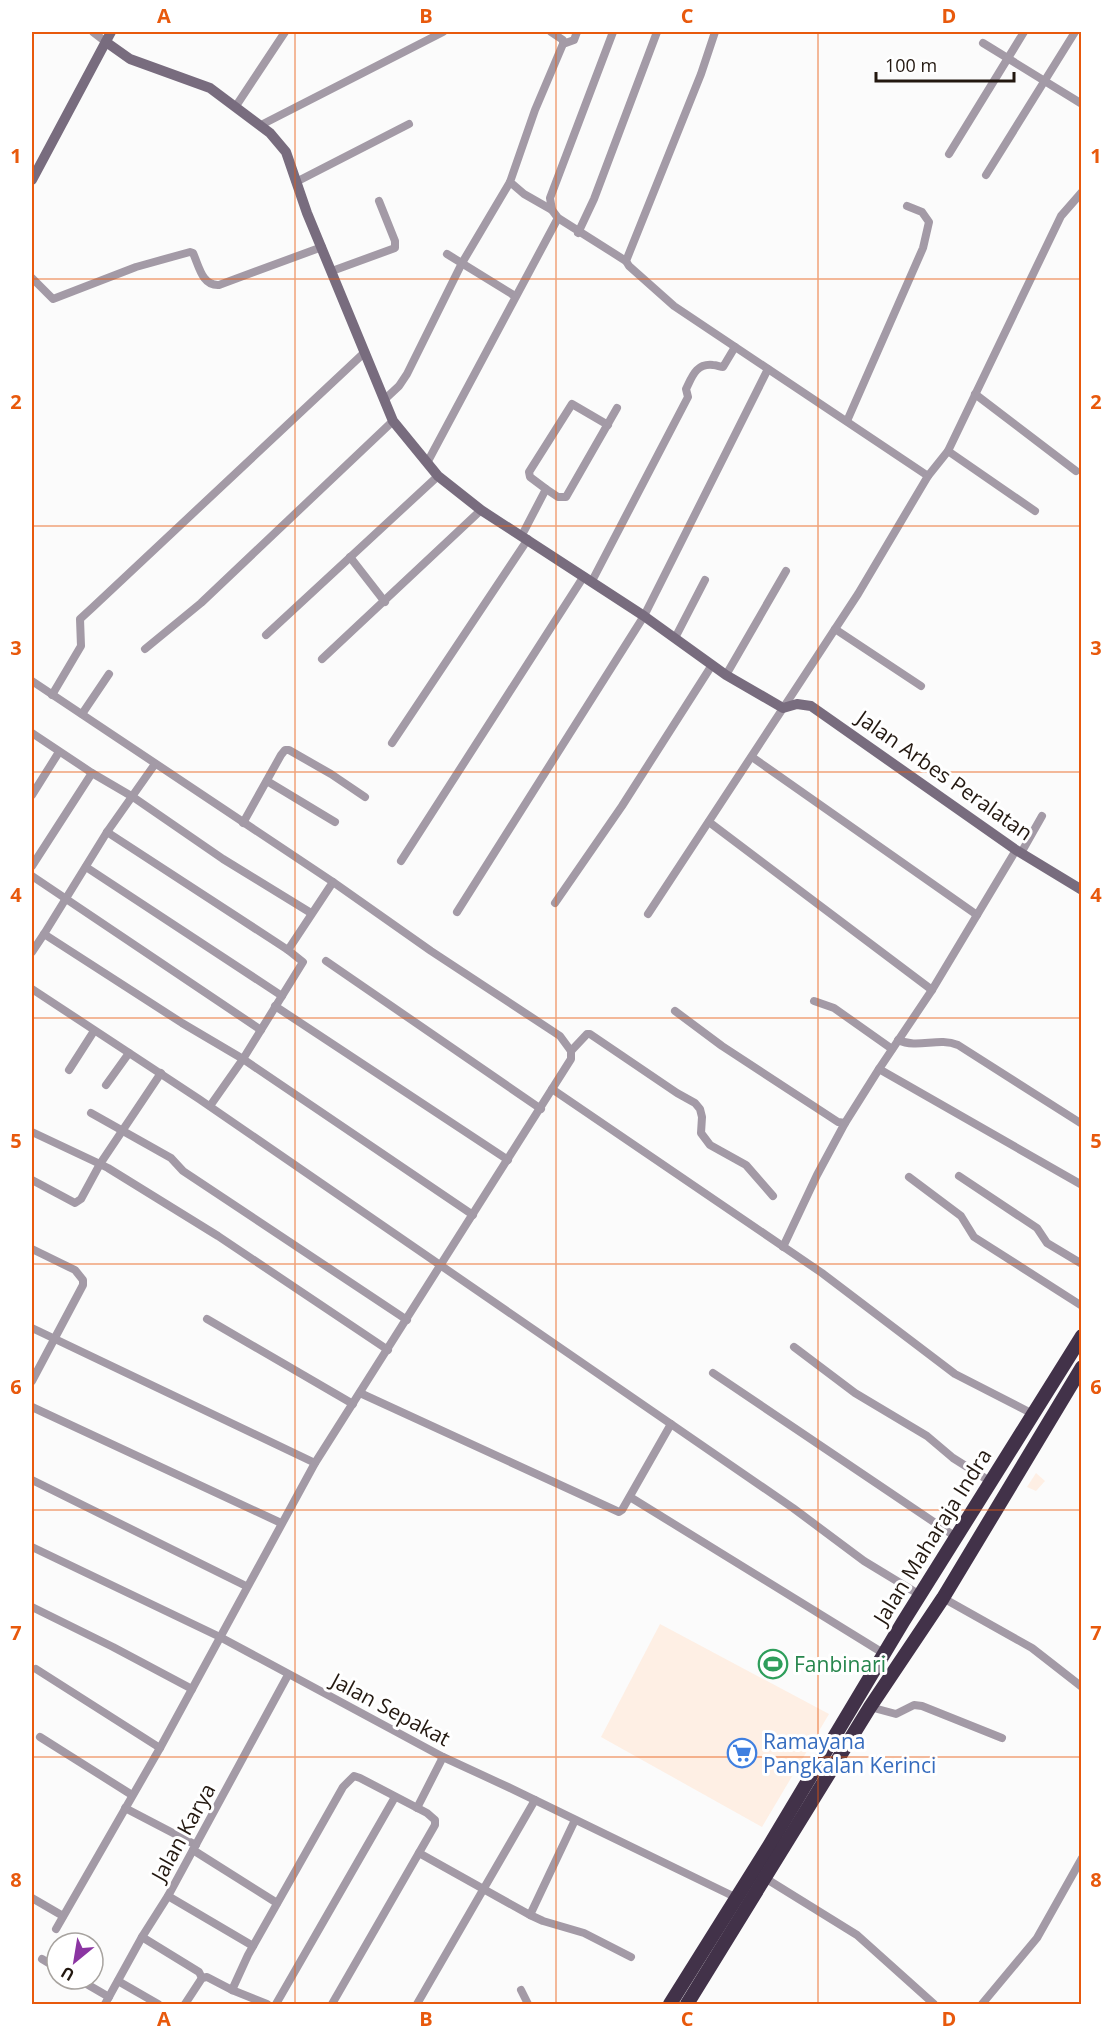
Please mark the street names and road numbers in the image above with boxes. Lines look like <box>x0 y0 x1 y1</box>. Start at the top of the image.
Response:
street label: Jalan Arbes Peralatan <box>850 703 1038 846</box>
street label: Jalan Maharaja Indra <box>865 1443 997 1631</box>
street label: Jalan Sepakat <box>325 1665 455 1752</box>
street label: Jalan Karya <box>144 1778 221 1888</box>

